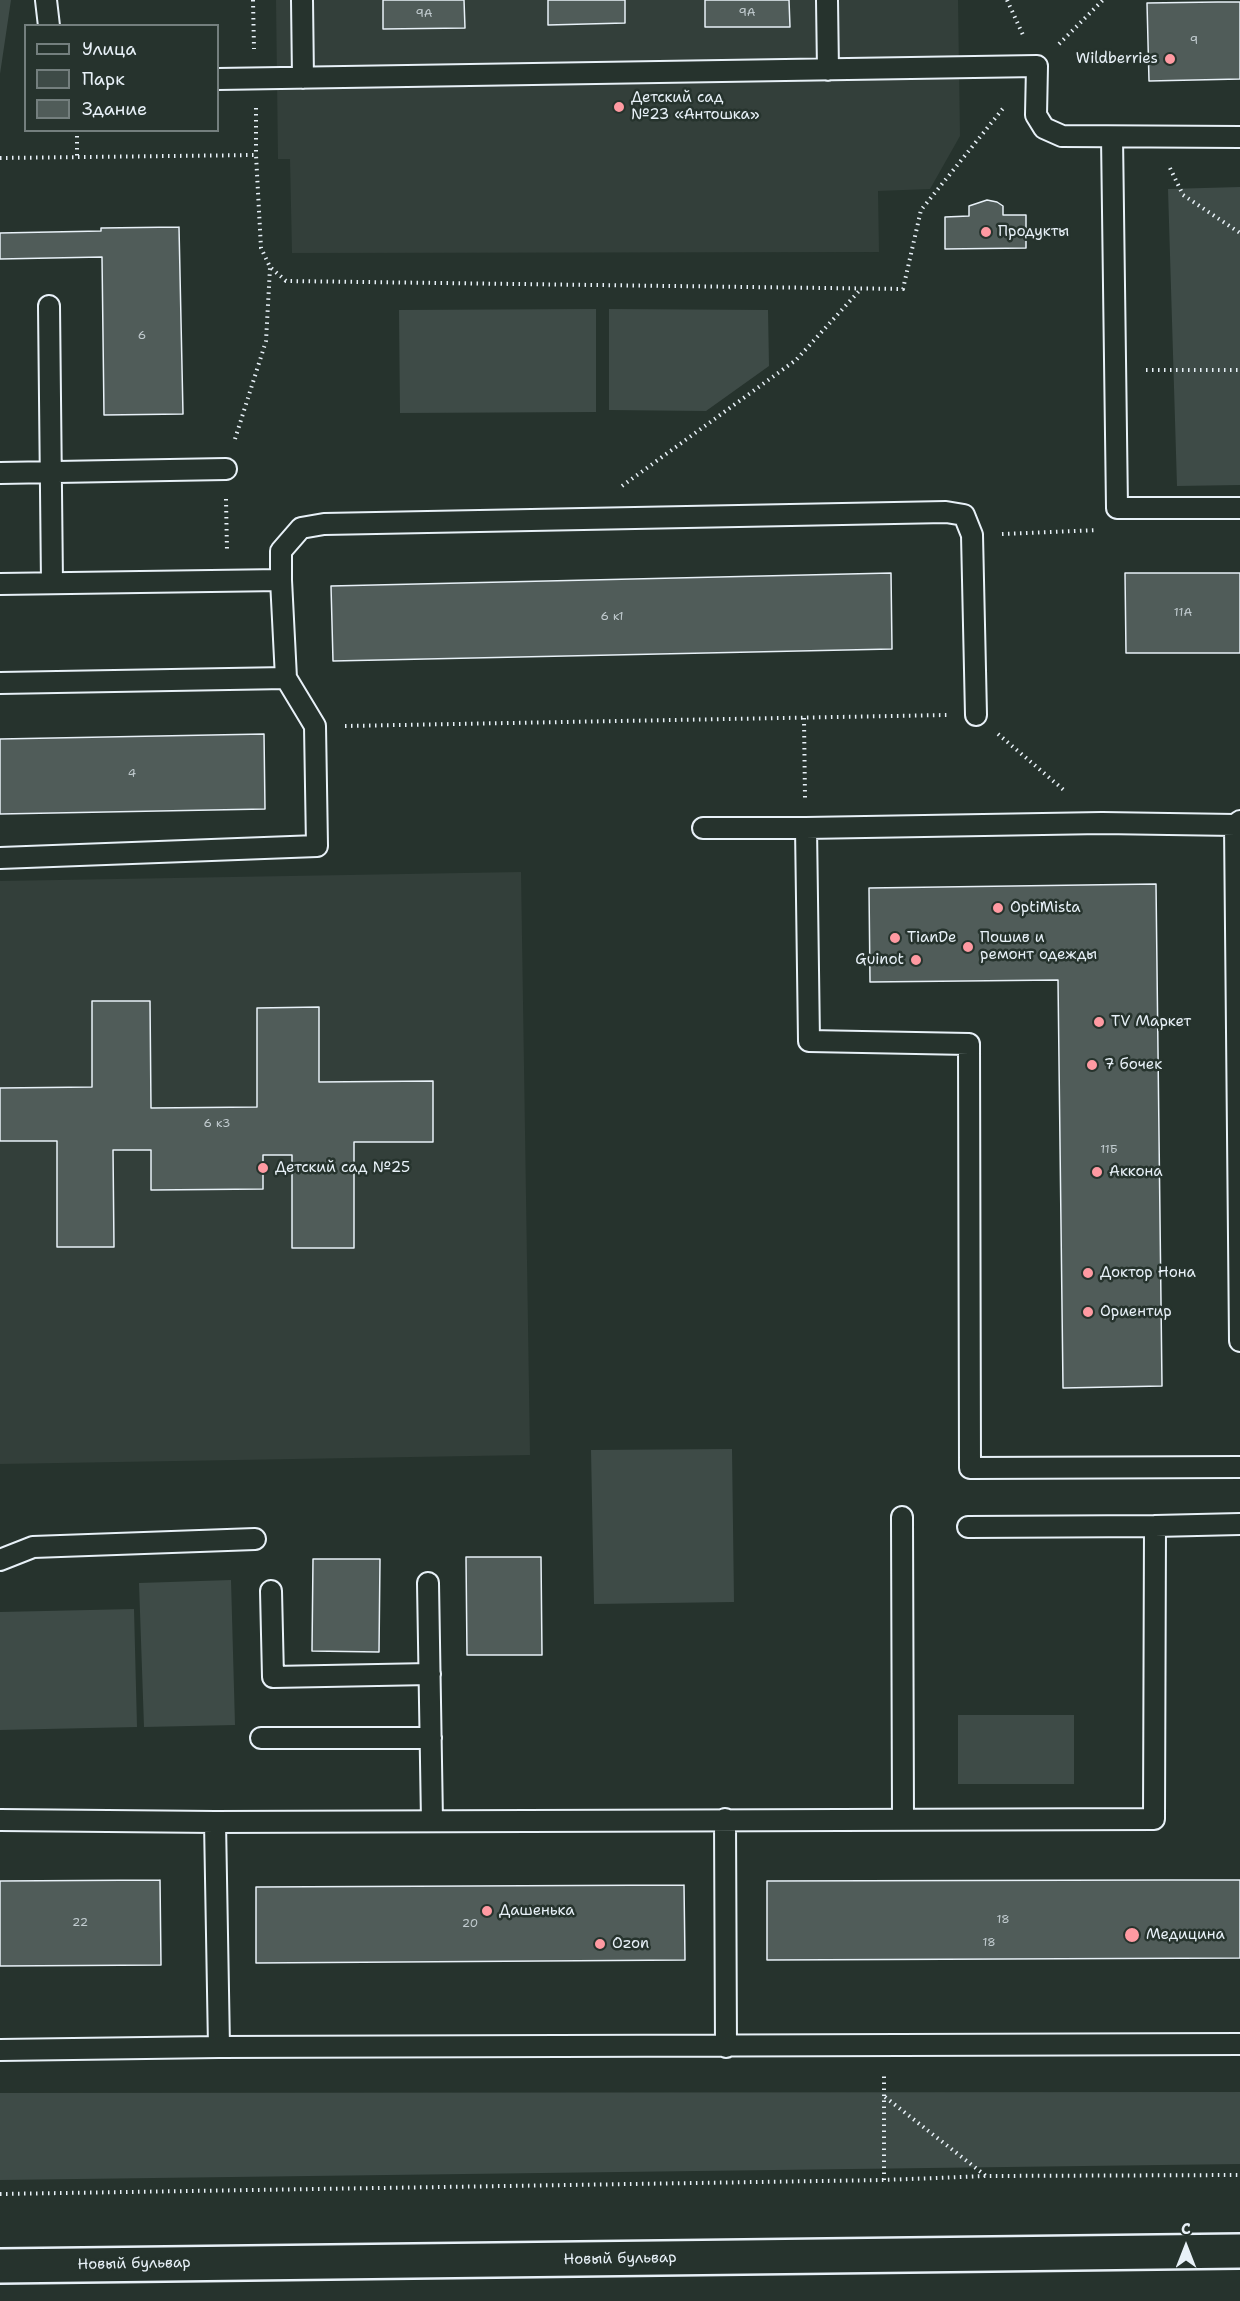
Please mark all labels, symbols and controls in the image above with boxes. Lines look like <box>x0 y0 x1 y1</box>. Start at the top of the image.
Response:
house number: 9А <box>738 6 756 20</box>
house number: 9А <box>415 7 433 21</box>
legend <box>24 24 219 132</box>
house number: 9 <box>1190 34 1198 48</box>
text: Улица <box>82 37 136 61</box>
place label: Wildberries <box>1076 50 1158 68</box>
marker: Wildberries <box>1163 52 1177 66</box>
text: Парк <box>82 67 125 91</box>
place label: Детский сад №23 «Антошка» <box>631 89 759 124</box>
text: Здание <box>82 97 147 121</box>
marker: Детский сад №23 «Антошка» <box>612 100 626 114</box>
place label: Продукты <box>998 223 1069 241</box>
marker: Продукты <box>979 225 993 239</box>
house number: 6 <box>138 329 146 343</box>
house number: 11А <box>1174 606 1192 620</box>
house number: 6 к1 <box>600 610 624 624</box>
house number: 4 <box>128 767 136 781</box>
place label: OptiMista <box>1010 899 1081 917</box>
marker: OptiMista <box>991 901 1005 915</box>
place label: TianDe <box>907 929 957 947</box>
place label: Пошив и ремонт одежды <box>980 929 1097 964</box>
marker: TianDe <box>888 931 902 945</box>
marker: Пошив и ремонт одежды <box>961 940 975 954</box>
place label: Guinot <box>855 951 904 969</box>
marker: Guinot <box>909 953 923 967</box>
place label: TV Маркет <box>1111 1013 1191 1031</box>
marker: TV Маркет <box>1092 1015 1106 1029</box>
place label: 7 бочек <box>1104 1056 1162 1074</box>
marker: 7 бочек <box>1085 1058 1099 1072</box>
house number: 6 к3 <box>204 1117 230 1131</box>
house number: 11Б <box>1100 1143 1118 1157</box>
place label: Детский сад №25 <box>275 1159 410 1177</box>
marker: Детский сад №25 <box>256 1161 270 1175</box>
place label: Аккона <box>1109 1163 1163 1181</box>
marker: Аккона <box>1090 1165 1104 1179</box>
place label: Доктор Нона <box>1100 1264 1196 1282</box>
marker: Доктор Нона <box>1081 1266 1095 1280</box>
place label: Ориентир <box>1100 1303 1172 1321</box>
marker: Ориентир <box>1081 1305 1095 1319</box>
place label: Дашенька <box>499 1902 575 1920</box>
marker: Дашенька <box>480 1904 494 1918</box>
house number: 18 <box>996 1913 1010 1927</box>
house number: 22 <box>72 1916 88 1930</box>
house number: 20 <box>462 1917 478 1931</box>
marker: Медицина <box>1123 1926 1141 1944</box>
place label: Медицина <box>1146 1926 1225 1944</box>
place label: Ozon <box>612 1935 649 1953</box>
house number: 18 <box>982 1936 996 1950</box>
marker: Ozon <box>593 1937 607 1951</box>
north arrow <box>1156 2217 1216 2277</box>
text: С <box>1181 2218 1191 2239</box>
street label: Новый бульвар <box>563 2249 677 2269</box>
street label: Новый бульвар <box>77 2254 191 2274</box>

